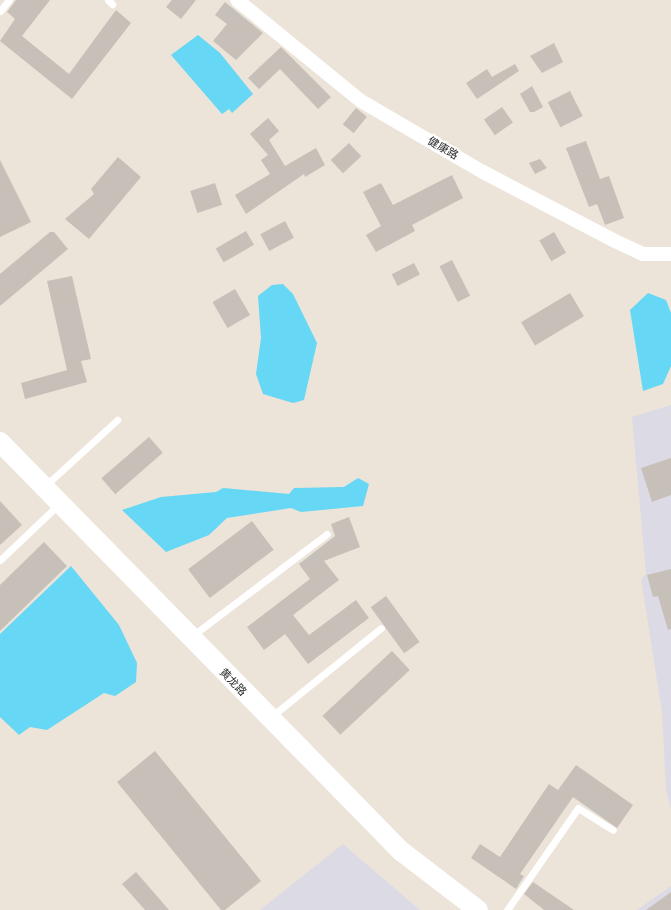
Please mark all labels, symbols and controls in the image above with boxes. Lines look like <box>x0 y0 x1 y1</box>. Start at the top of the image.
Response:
street label: 健康路 <box>425 134 461 162</box>
street label: 黄龙路 <box>217 666 249 698</box>

